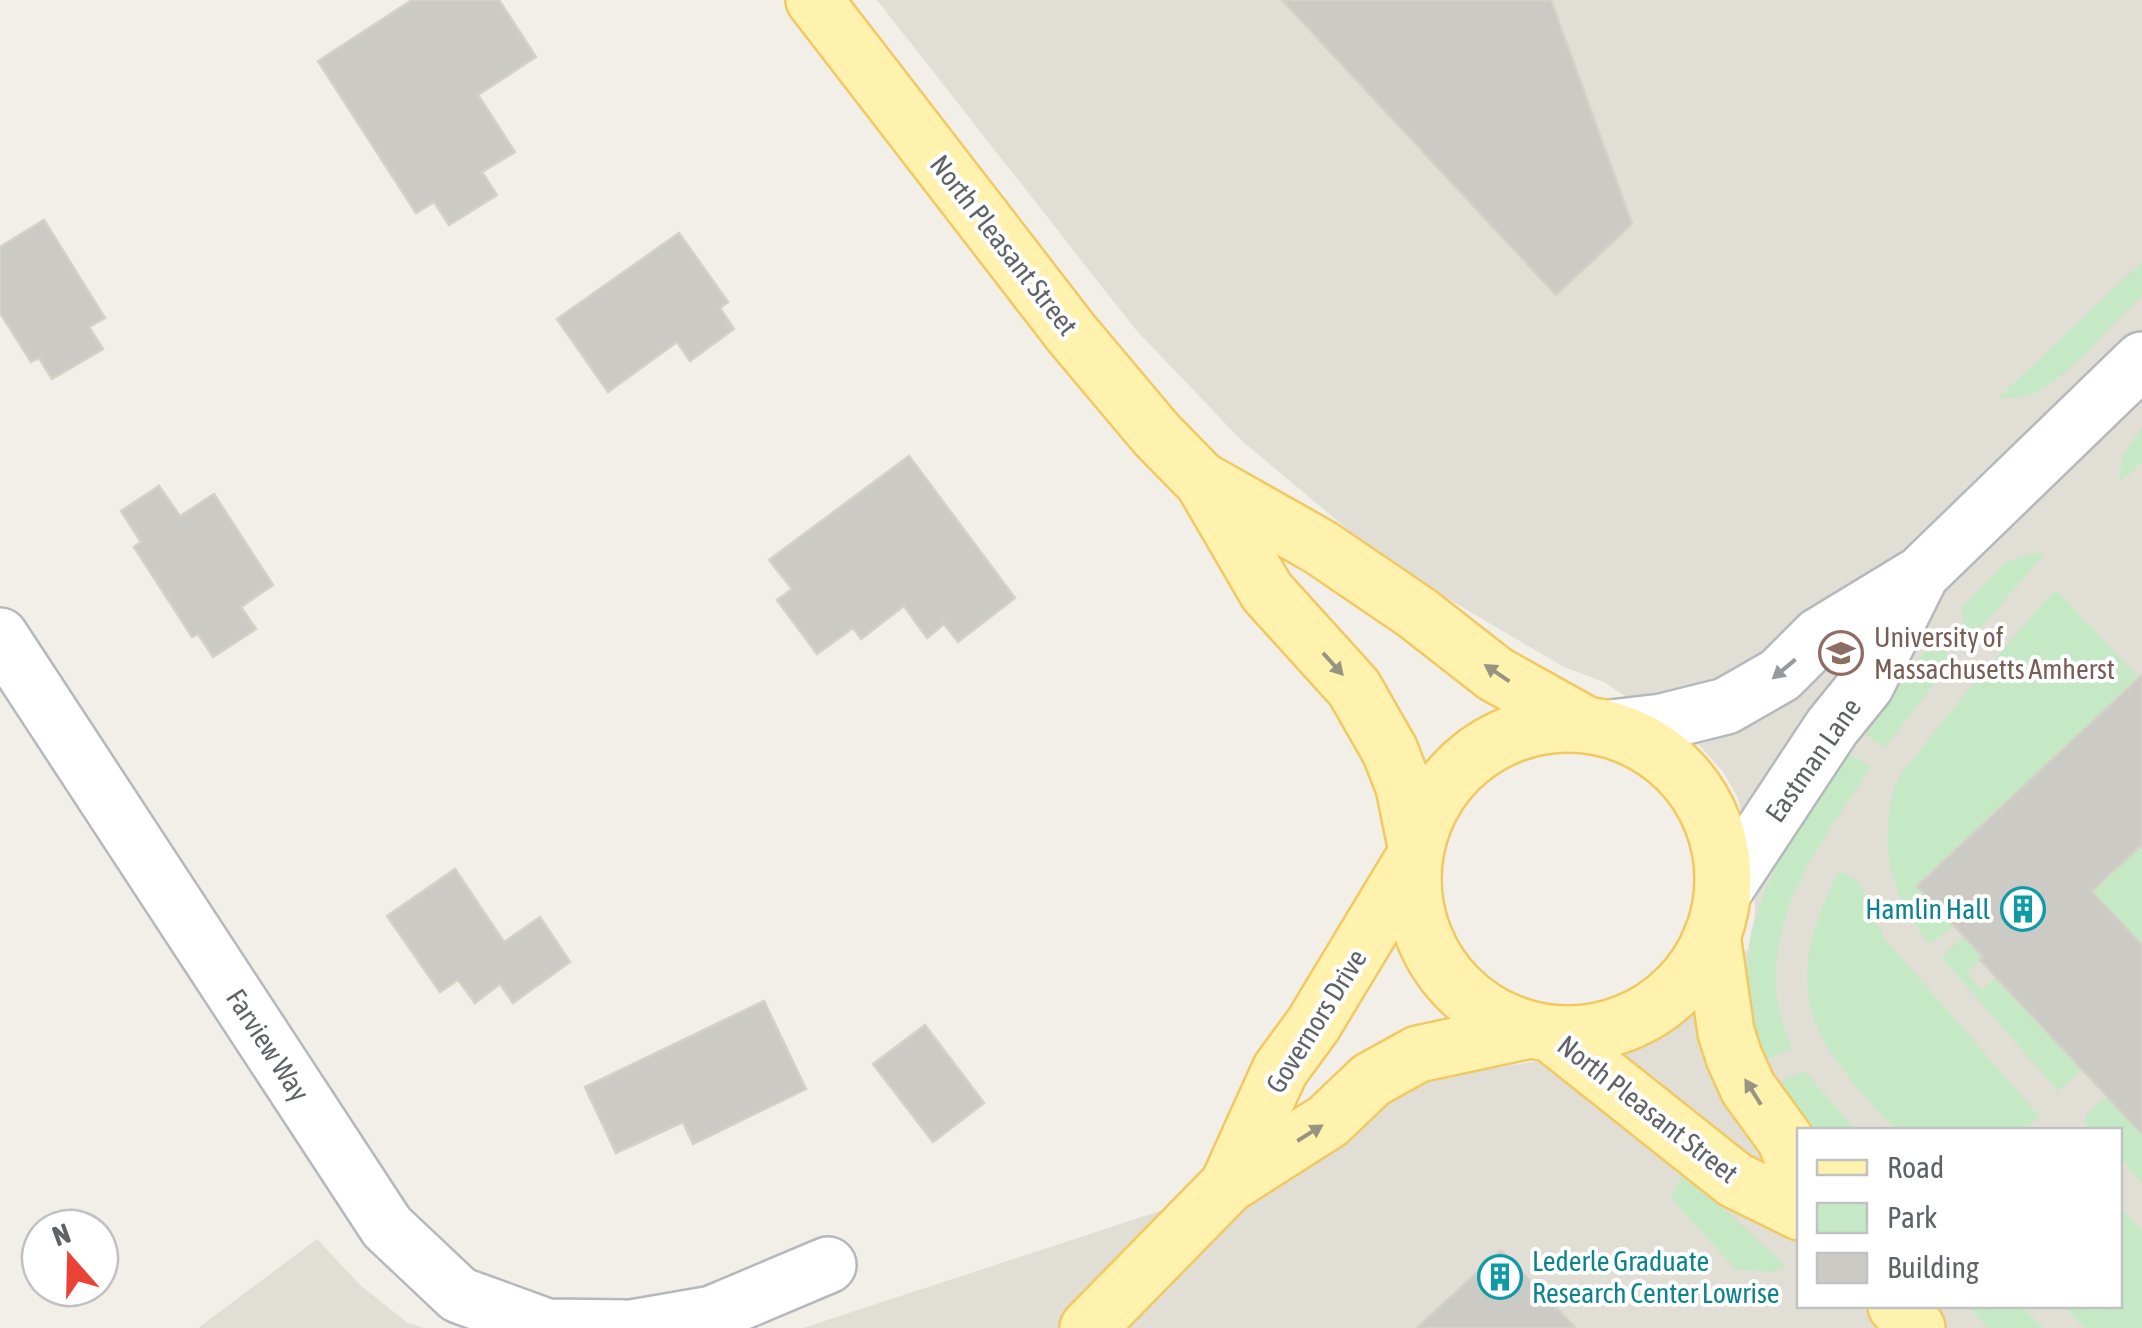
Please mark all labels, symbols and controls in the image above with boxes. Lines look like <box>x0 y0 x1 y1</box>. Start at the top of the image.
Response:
street label: North Pleasant Street <box>924 149 1084 341</box>
place label: University of Massachusetts Amherst <box>1874 621 2115 685</box>
school or university icon: University of Massachusetts Amherst <box>1818 630 1864 676</box>
one-way arrow <box>1321 652 1344 676</box>
one-way arrow <box>1771 658 1796 679</box>
one-way arrow <box>1483 665 1510 683</box>
street label: Eastman Lane <box>1759 692 1867 828</box>
building icon: Hamlin Hall <box>2000 886 2046 932</box>
place label: Hamlin Hall <box>1865 893 1991 925</box>
street label: Governors Drive <box>1259 943 1373 1099</box>
street label: Farview Way <box>220 983 316 1107</box>
street label: North Pleasant Street <box>1552 1029 1744 1189</box>
one-way arrow <box>1744 1079 1762 1106</box>
one-way arrow <box>1296 1124 1324 1142</box>
legend <box>1797 1128 2122 1308</box>
text: Road <box>1887 1150 1944 1184</box>
text: Park <box>1887 1200 1937 1234</box>
north arrow <box>20 1208 120 1308</box>
text: N <box>48 1217 75 1252</box>
place label: Lederle Graduate Research Center Lowrise <box>1532 1245 1780 1309</box>
text: Building <box>1887 1250 1979 1284</box>
building icon: Lederle Graduate Research Center Lowrise <box>1477 1254 1523 1300</box>

